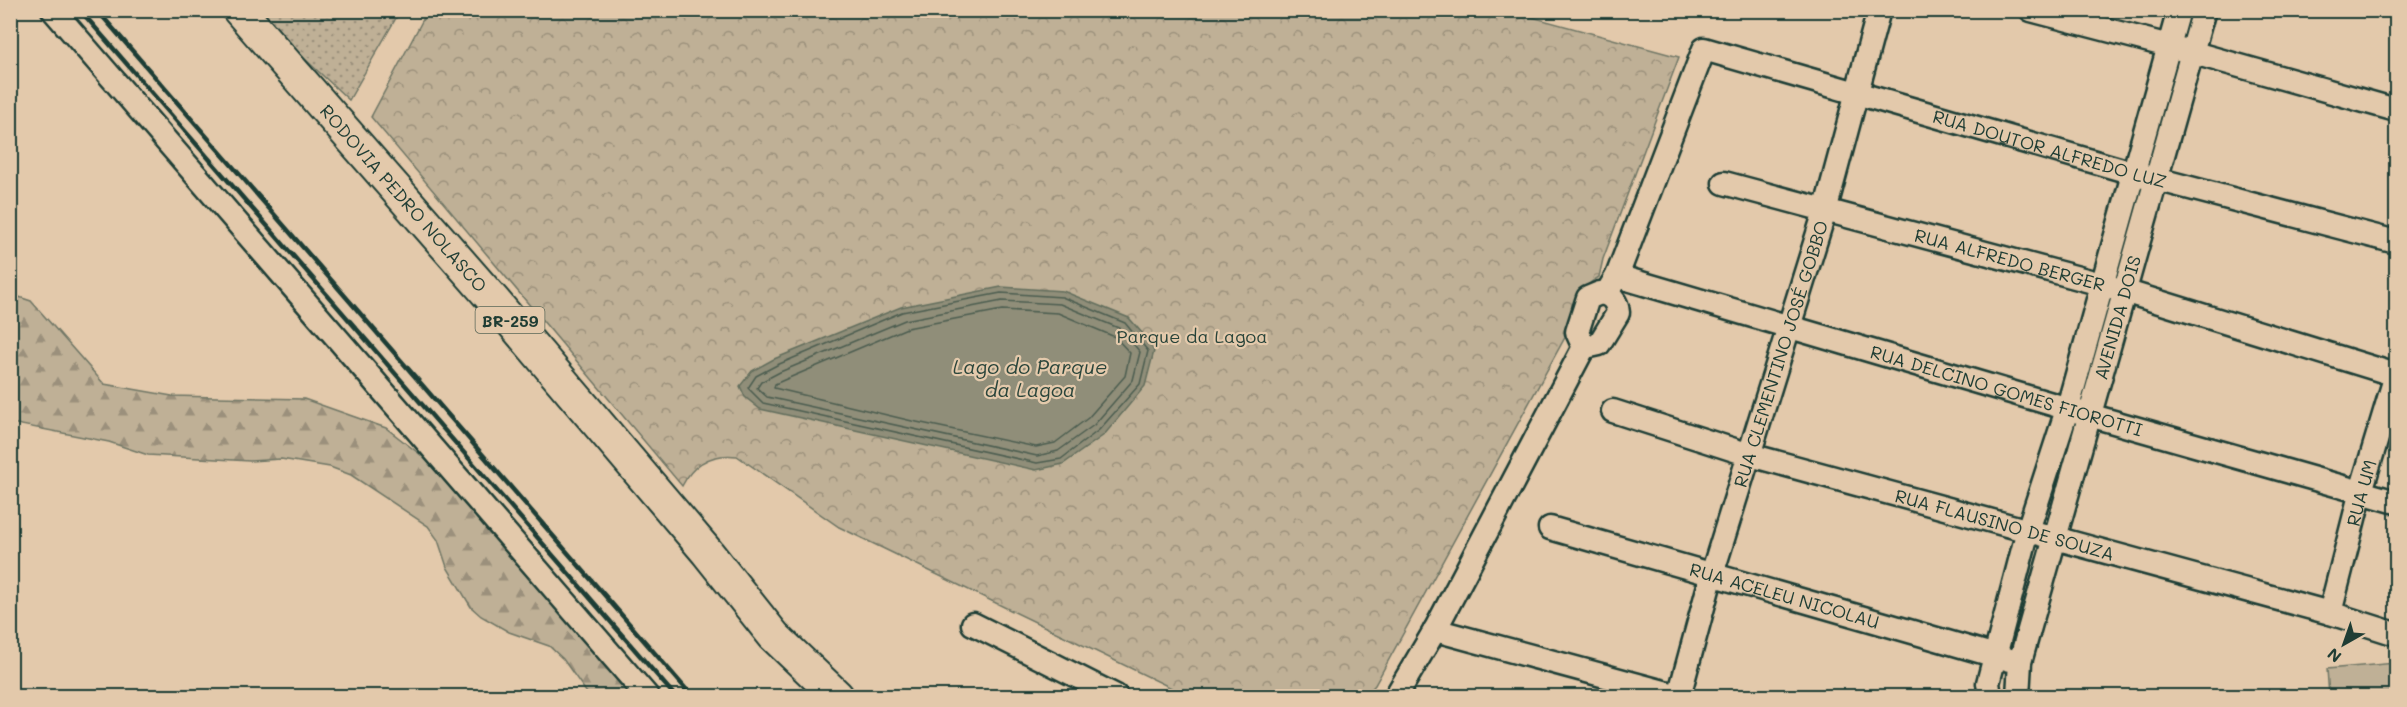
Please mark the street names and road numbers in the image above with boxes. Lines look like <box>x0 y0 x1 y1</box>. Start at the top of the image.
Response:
street label: RODOVIA PEDRO NOLASCO <box>315 99 493 297</box>
street label: RUA DOUTOR ALFREDO LUZ <box>1930 104 2169 193</box>
street label: RUA CLEMENTINO JOSÉ GOBBO <box>1728 217 1833 490</box>
street label: RUA ALFREDO BERGER <box>1912 223 2108 297</box>
street label: AVENIDA DOIS <box>2088 253 2146 382</box>
road number: BR-259 <box>476 307 544 333</box>
street label: RUA DELCINO GOMES FIOROTTI <box>1868 339 2145 442</box>
street label: RUA UM <box>2341 457 2382 529</box>
street label: RUA FLAUSINO DE SOUZA <box>1892 483 2117 566</box>
street label: RUA ACELEU NICOLAU <box>1687 557 1882 634</box>

